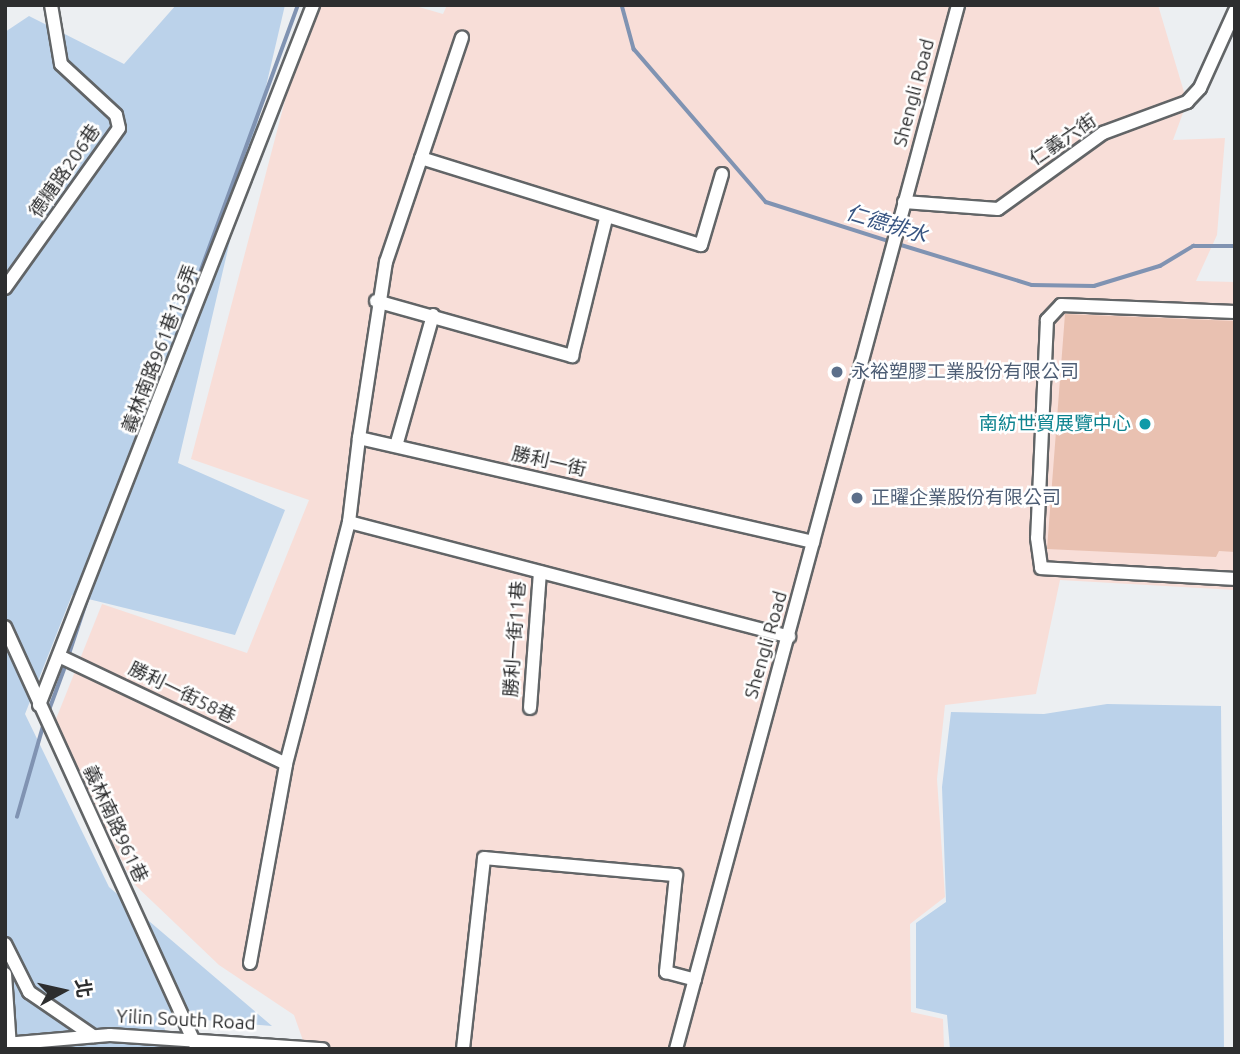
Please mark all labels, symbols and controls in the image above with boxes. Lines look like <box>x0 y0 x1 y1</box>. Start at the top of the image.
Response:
street label: Shengli Road <box>889 37 939 149</box>
street label: 仁義六街 <box>1025 109 1101 171</box>
street label: 德糖路206巷 <box>25 120 105 222</box>
water label: 仁德排水 <box>843 199 931 247</box>
street label: 義林南路961巷136弄 <box>117 262 203 436</box>
place label: 永裕塑膠工業股份有限公司 <box>851 361 1079 383</box>
marker: 永裕塑膠工業股份有限公司 <box>829 364 845 380</box>
place label: 南紡世貿展覽中心 <box>979 413 1131 435</box>
marker: 南紡世貿展覽中心 <box>1137 416 1153 432</box>
street label: 勝利一街 <box>509 442 589 482</box>
place label: 正曜企業股份有限公司 <box>871 487 1061 509</box>
marker: 正曜企業股份有限公司 <box>849 490 865 506</box>
street label: 勝利一街11巷 <box>500 580 530 698</box>
street label: Shengli Road <box>740 589 792 701</box>
street label: 勝利一街58巷 <box>125 657 239 729</box>
street label: 義林南路961巷 <box>78 762 152 886</box>
north arrow <box>28 956 98 1026</box>
text: 北 <box>72 977 96 999</box>
street label: Yilin South Road <box>116 1005 256 1035</box>

